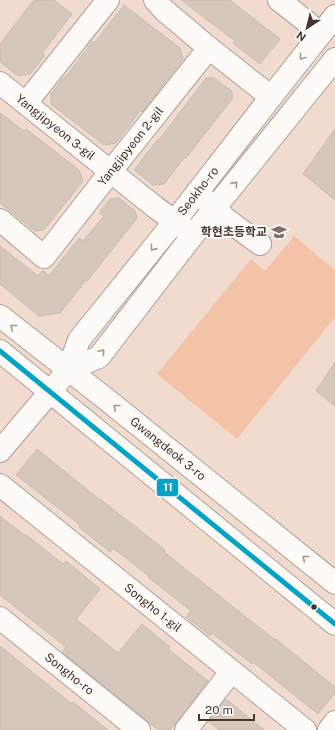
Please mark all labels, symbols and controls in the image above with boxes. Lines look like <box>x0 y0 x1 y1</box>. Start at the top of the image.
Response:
north arrow <box>287 8 327 48</box>
text: N <box>294 29 308 44</box>
one-way arrow <box>299 53 306 60</box>
street label: Yangjipyeon 3-gil <box>13 91 98 163</box>
street label: Yangjipyeon 2-gil <box>95 104 167 189</box>
street label: Seokho-ro <box>175 164 222 218</box>
one-way arrow <box>230 181 237 189</box>
school or university icon: 학현초등학교 <box>270 223 288 241</box>
place label: 학현초등학교 <box>201 225 267 239</box>
one-way arrow <box>150 244 157 251</box>
one-way arrow <box>11 325 18 332</box>
one-way arrow <box>98 349 105 357</box>
one-way arrow <box>113 404 120 411</box>
street label: Gwangdeok 3-ro <box>127 414 209 483</box>
line badge: 11 <box>156 478 179 497</box>
text: 11 <box>163 481 173 493</box>
one-way arrow <box>302 556 309 563</box>
street label: Songho 1-gil <box>121 581 185 635</box>
unlabelled marker <box>309 602 319 612</box>
street label: Songho-ro <box>42 650 97 698</box>
scale bar <box>199 696 254 722</box>
text: 20 m <box>205 703 233 717</box>

